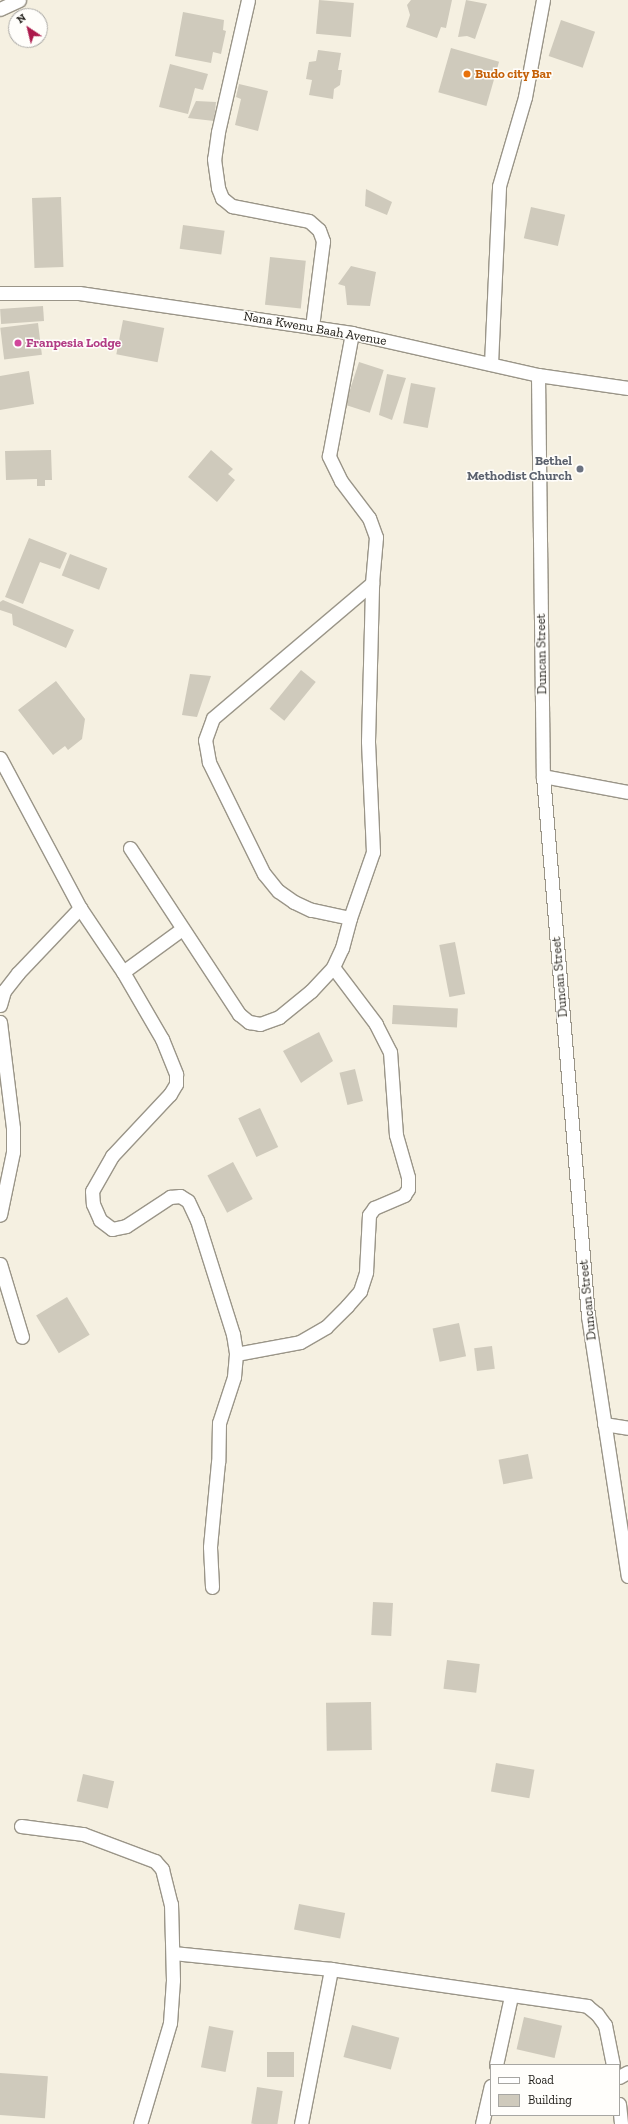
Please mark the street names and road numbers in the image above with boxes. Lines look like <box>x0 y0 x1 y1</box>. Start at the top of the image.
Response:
street label: Nana Kwenu Baah Avenue <box>242 309 388 349</box>
street label: Duncan Street <box>533 613 551 695</box>
street label: Duncan Street <box>549 936 571 1018</box>
street label: Duncan Street <box>576 1259 600 1341</box>

